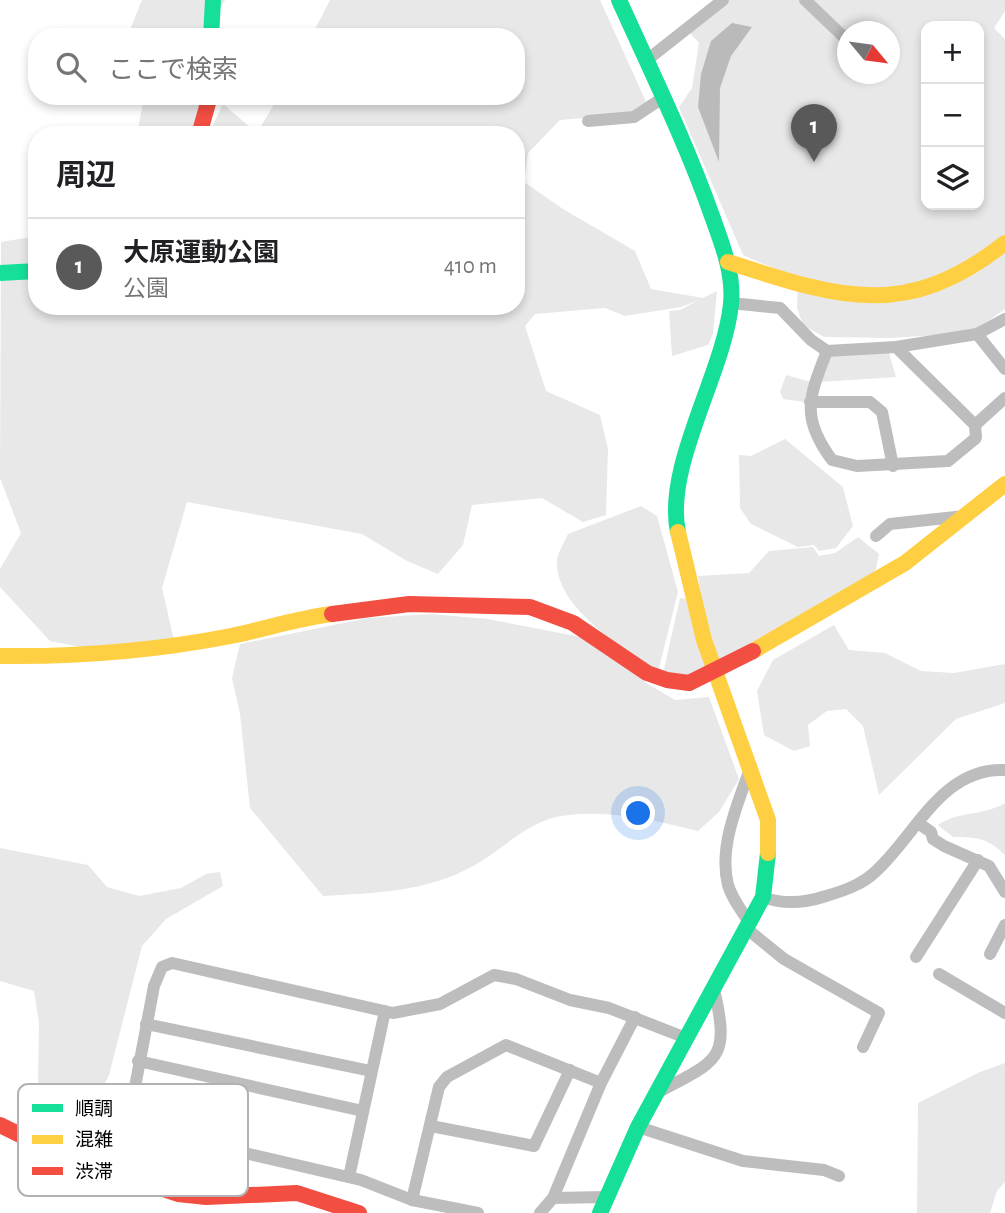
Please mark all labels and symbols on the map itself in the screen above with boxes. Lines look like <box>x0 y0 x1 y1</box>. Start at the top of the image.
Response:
north arrow <box>837 21 900 84</box>
pin: 1 <box>791 104 837 162</box>
your location <box>621 796 655 830</box>
legend <box>18 1084 248 1196</box>
text: 順調 <box>75 1099 113 1119</box>
text: 混雑 <box>75 1129 113 1150</box>
text: 渋滞 <box>75 1161 113 1182</box>

